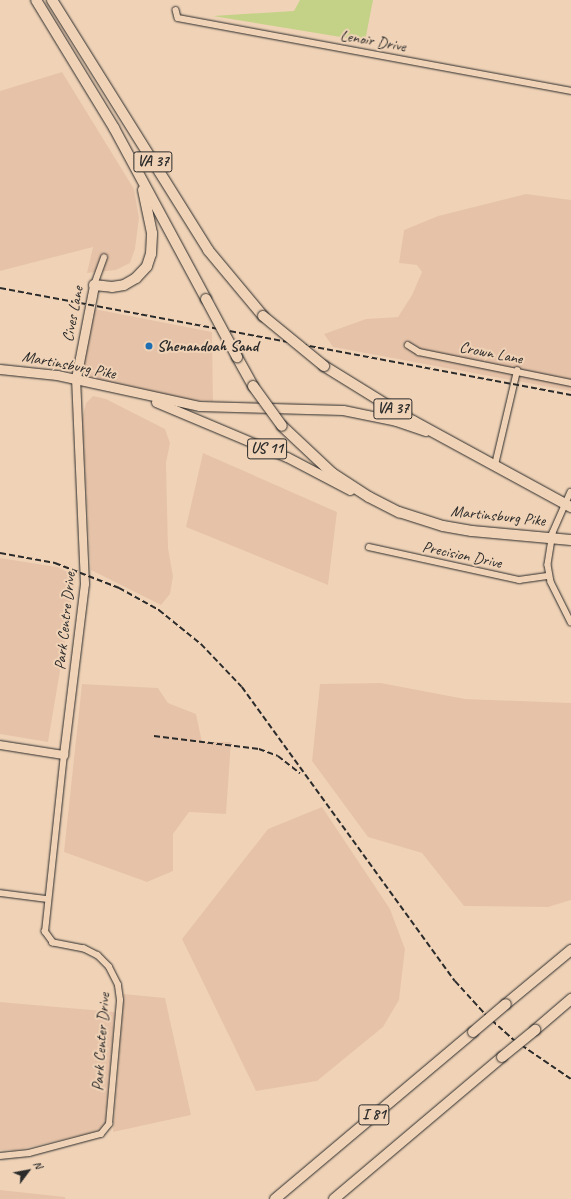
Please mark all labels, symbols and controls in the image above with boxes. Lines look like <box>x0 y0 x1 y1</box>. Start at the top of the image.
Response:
street label: Lenoir Drive <box>339 26 407 56</box>
road number: VA 37 <box>133 149 173 175</box>
street label: Cives Lane <box>58 284 88 344</box>
place label: Shenandoah Sand <box>157 336 259 356</box>
street label: Crown Lane <box>458 337 524 369</box>
marker: Shenandoah Sand <box>144 341 154 351</box>
street label: Martinsburg Pike <box>21 347 117 383</box>
road number: VA 37 <box>373 396 413 422</box>
road number: US 11 <box>247 436 287 462</box>
street label: Martinsburg Pike <box>450 501 546 531</box>
street label: Precision Drive <box>420 537 504 573</box>
street label: Park Centre Drive <box>50 571 80 671</box>
street label: Park Center Drive <box>88 992 114 1092</box>
road number: I 81 <box>358 1102 390 1128</box>
north arrow <box>8 1151 48 1191</box>
text: N <box>30 1158 46 1171</box>

